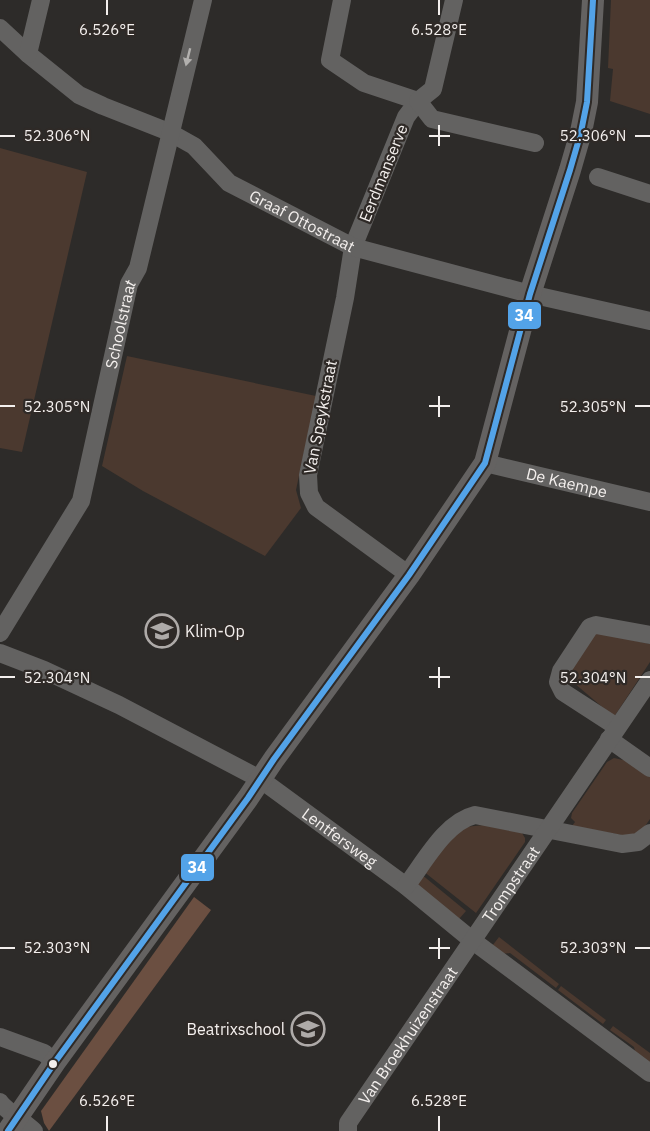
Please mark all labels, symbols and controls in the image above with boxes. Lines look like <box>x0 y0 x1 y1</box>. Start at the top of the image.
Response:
text: 6.526°E <box>79 20 135 39</box>
text: 6.528°E <box>411 20 467 39</box>
one-way arrow <box>183 48 193 66</box>
street label: Eerdmanserve <box>354 121 412 225</box>
text: 52.306°N <box>24 126 90 145</box>
text: 52.306°N <box>560 126 626 145</box>
street label: Graaf Ottostraat <box>246 185 358 256</box>
street label: Schoolstraat <box>101 275 140 371</box>
line badge: 34 <box>507 301 542 330</box>
text: 34 <box>514 305 534 325</box>
street label: Van Speykstraat <box>299 358 341 476</box>
text: 52.305°N <box>24 397 90 416</box>
text: 52.305°N <box>560 397 626 416</box>
street label: De Kaempe <box>524 463 609 502</box>
school or university icon: Klim-Op <box>144 613 180 649</box>
place label: Klim-Op <box>185 621 245 641</box>
text: 52.304°N <box>24 668 90 687</box>
text: 52.304°N <box>560 668 626 687</box>
street label: Lentfersweg <box>298 803 382 872</box>
street label: Trompstraat <box>478 842 544 926</box>
line badge: 34 <box>180 853 215 882</box>
text: 34 <box>187 857 207 877</box>
text: 52.303°N <box>24 938 90 957</box>
text: 52.303°N <box>560 938 626 957</box>
street label: Van Broekhuizenstraat <box>354 963 462 1108</box>
school or university icon: Beatrixschool <box>290 1011 326 1047</box>
place label: Beatrixschool <box>186 1019 285 1039</box>
unlabelled marker <box>47 1058 59 1070</box>
text: 6.526°E <box>79 1091 135 1110</box>
text: 6.528°E <box>411 1091 467 1110</box>

